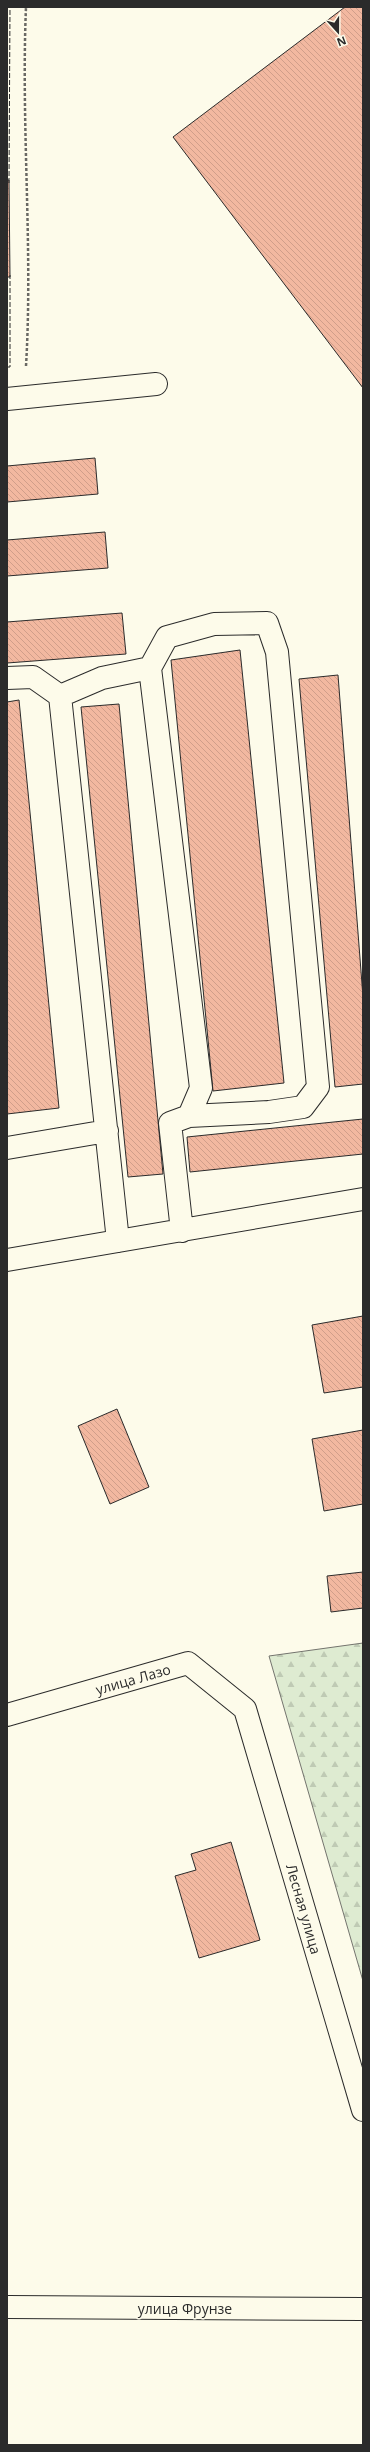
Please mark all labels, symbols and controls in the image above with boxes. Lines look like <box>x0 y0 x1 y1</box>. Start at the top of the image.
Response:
north arrow <box>318 12 358 52</box>
text: N <box>335 33 349 50</box>
street label: улица Лазо <box>93 1659 173 1699</box>
street label: Лесная улица <box>282 1862 326 1956</box>
street label: улица Фрунзе <box>138 2299 232 2318</box>

